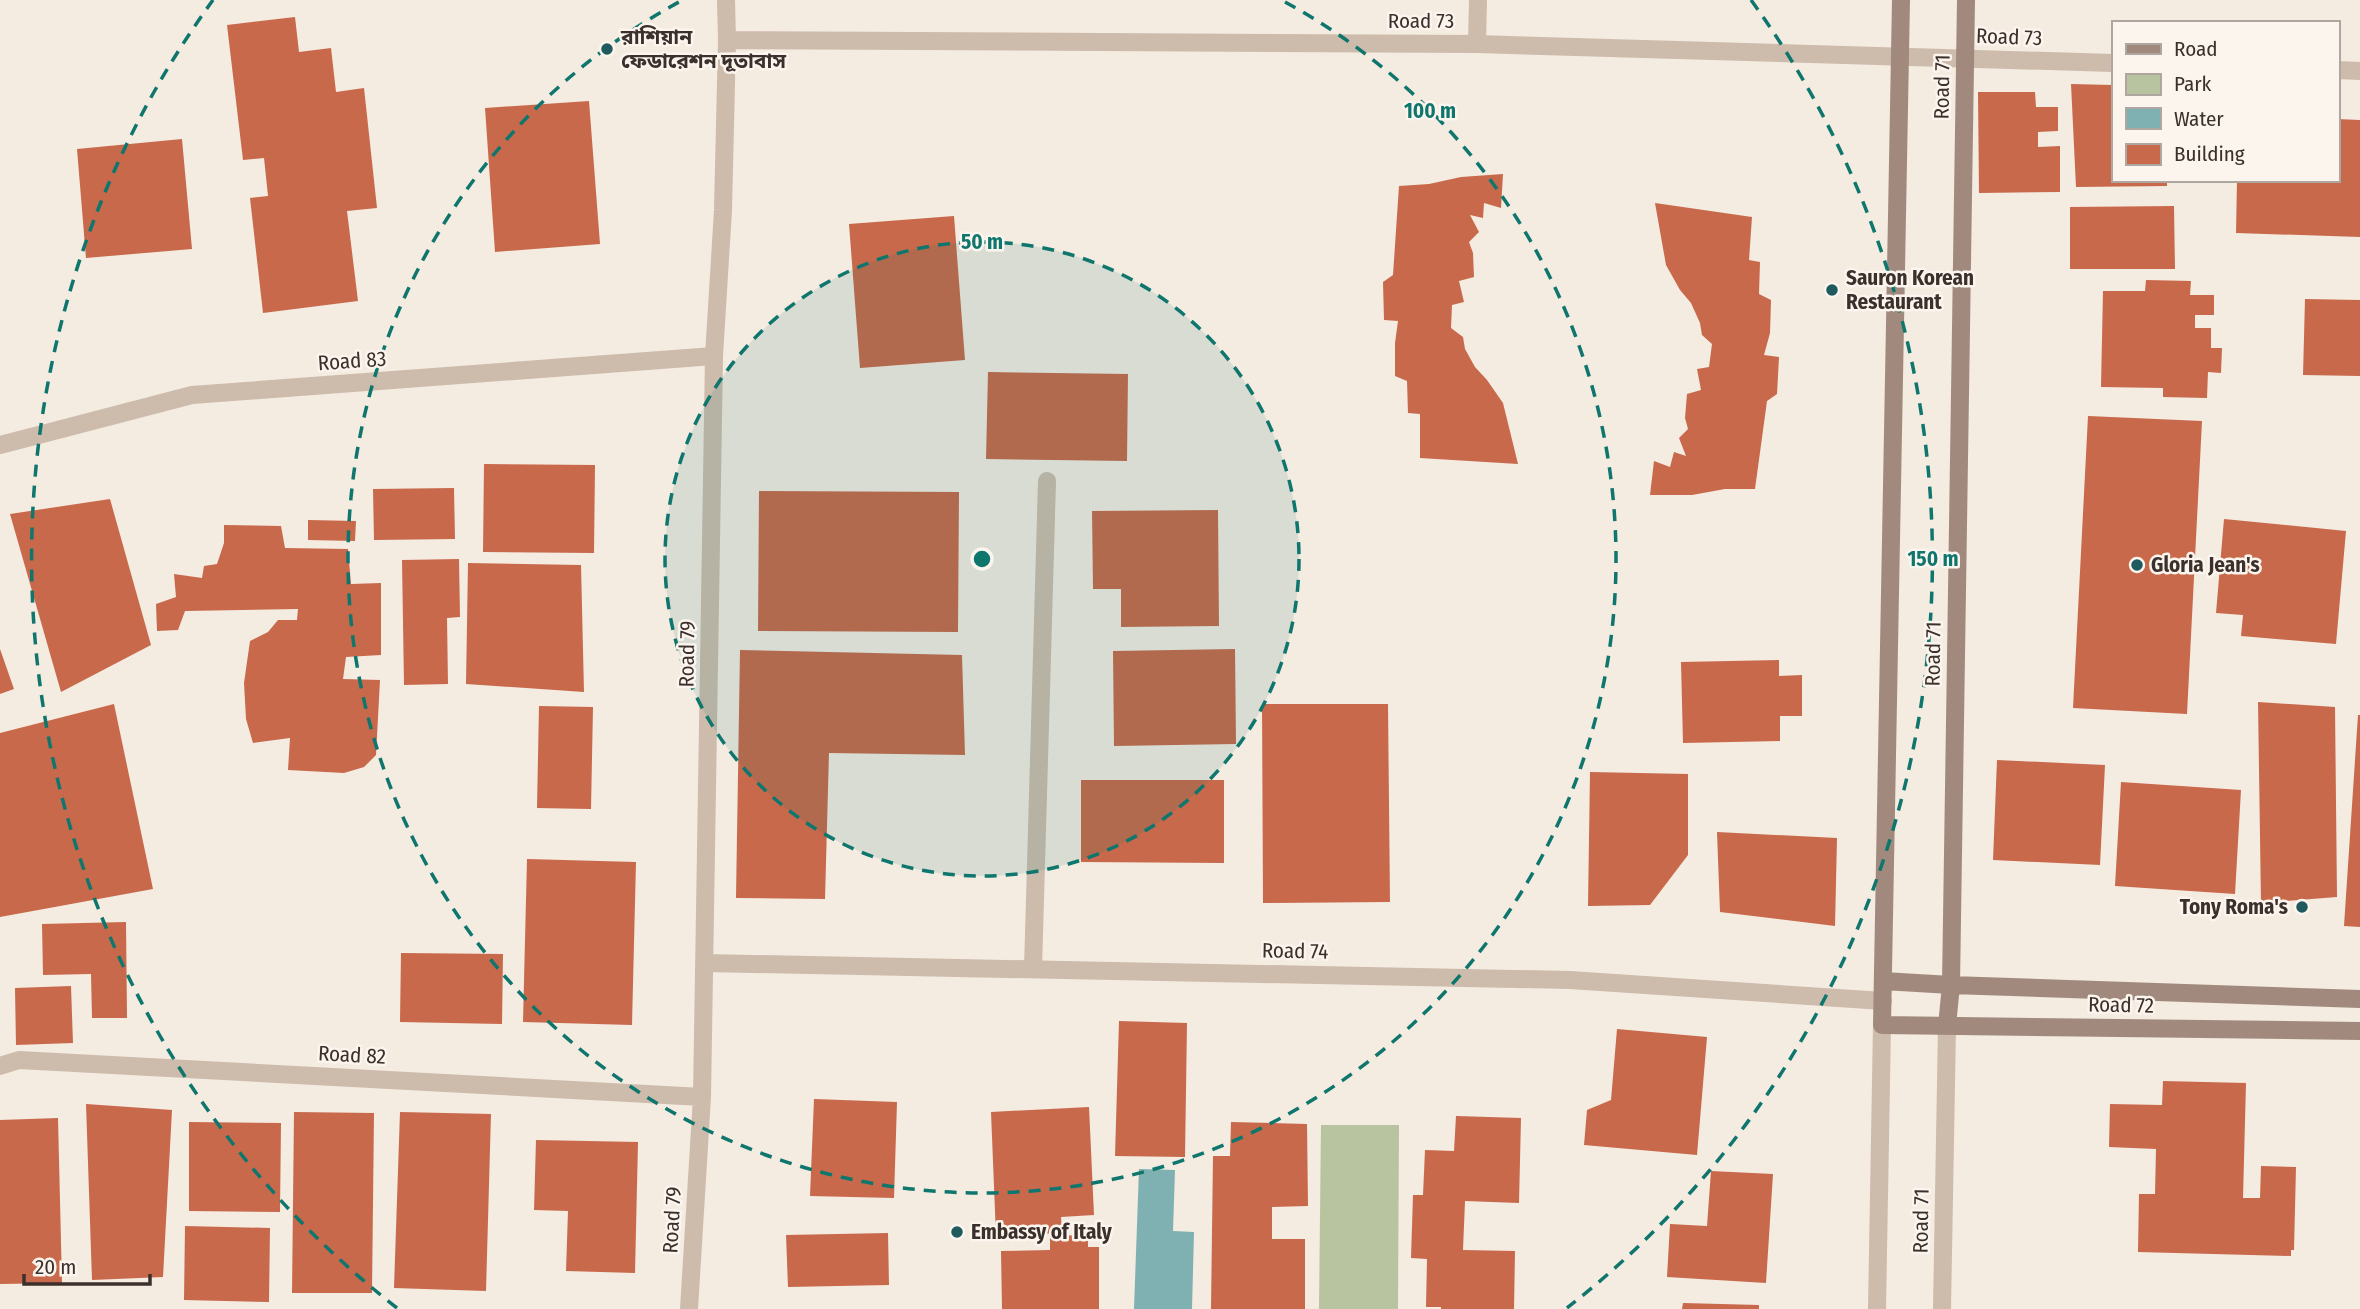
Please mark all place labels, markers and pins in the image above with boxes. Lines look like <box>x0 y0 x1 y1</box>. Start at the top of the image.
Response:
place label: রাশিয়ান ফেডারেশন দূতাবাস <box>620 24 786 74</box>
marker: রাশিয়ান ফেডারেশন দূতাবাস <box>599 41 615 57</box>
place label: Sauron Korean Restaurant <box>1846 265 1974 315</box>
marker: Sauron Korean Restaurant <box>1824 282 1840 298</box>
centre of rings <box>970 547 994 571</box>
place label: Gloria Jean's <box>2151 552 2260 578</box>
marker: Gloria Jean's <box>2129 557 2145 573</box>
place label: Tony Roma's <box>2180 894 2288 920</box>
marker: Tony Roma's <box>2294 899 2310 915</box>
place label: Embassy of Italy <box>971 1219 1113 1245</box>
marker: Embassy of Italy <box>949 1224 965 1240</box>

